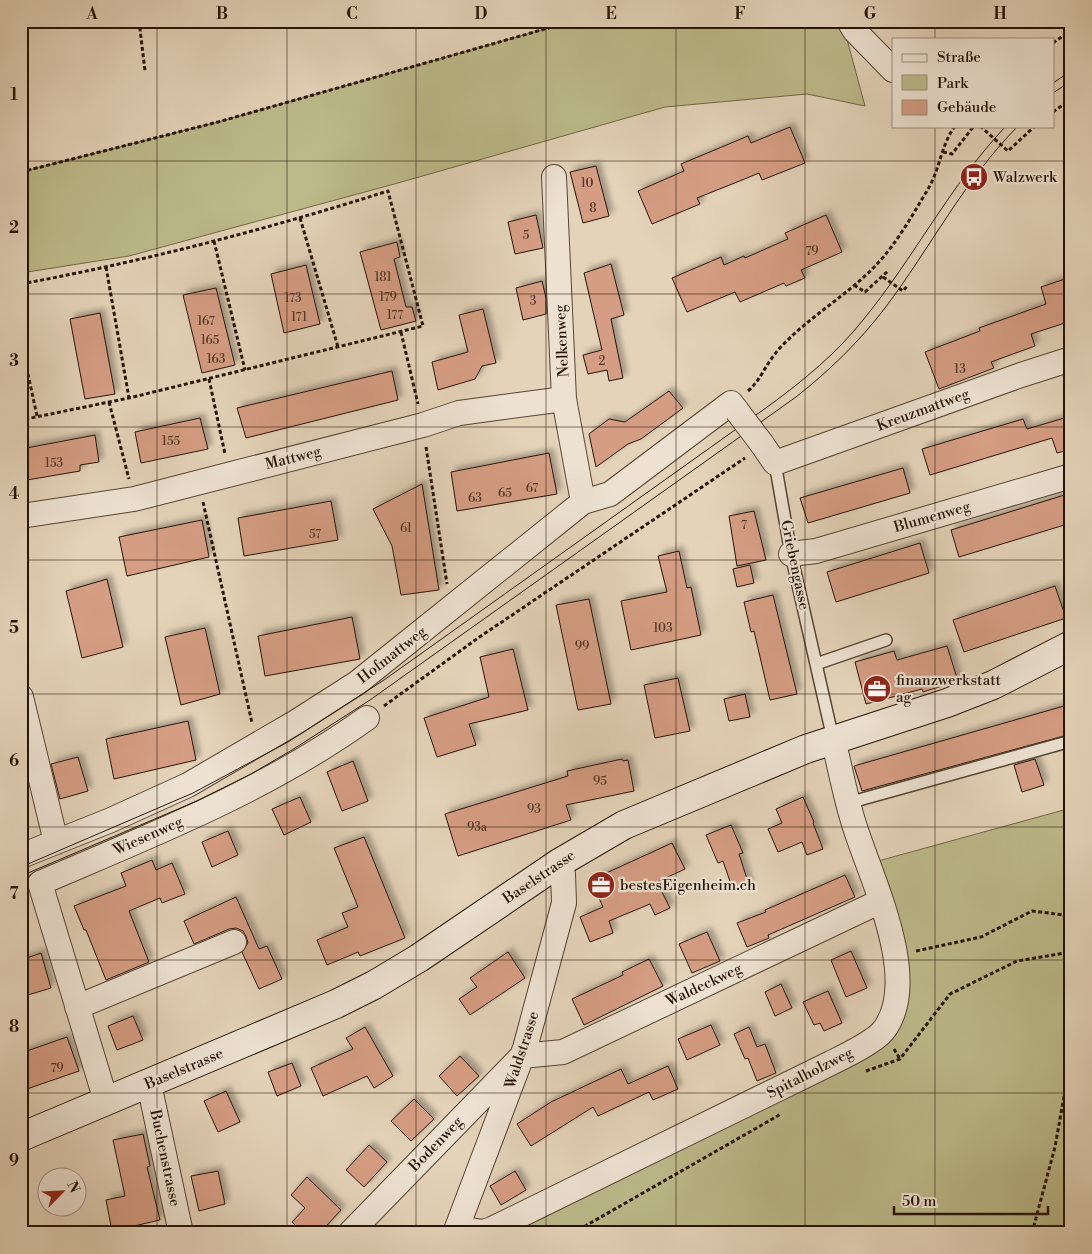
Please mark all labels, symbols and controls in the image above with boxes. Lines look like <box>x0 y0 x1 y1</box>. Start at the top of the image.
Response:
text: A <box>85 4 98 24</box>
text: B <box>216 4 228 24</box>
text: C <box>346 4 358 24</box>
text: D <box>475 4 488 24</box>
text: E <box>605 4 617 24</box>
text: F <box>734 4 746 24</box>
text: G <box>864 4 877 24</box>
text: H <box>993 4 1007 24</box>
legend <box>892 38 1054 128</box>
text: Straße <box>937 48 981 67</box>
text: Park <box>937 74 969 93</box>
text: 1 <box>10 85 18 105</box>
text: Gebäude <box>937 98 996 117</box>
bus stop icon: Walzwerk <box>959 162 989 192</box>
place label: Walzwerk <box>992 168 1058 187</box>
house number: 10 <box>581 176 593 191</box>
house number: 8 <box>589 201 597 216</box>
text: 2 <box>9 218 19 238</box>
house number: 5 <box>523 228 530 243</box>
house number: 79 <box>805 244 819 259</box>
house number: 181 <box>374 270 392 285</box>
house number: 179 <box>379 290 397 305</box>
house number: 173 <box>284 291 302 306</box>
house number: 3 <box>530 294 537 309</box>
street label: Nelkenweg <box>551 304 573 378</box>
house number: 177 <box>387 308 403 323</box>
house number: 171 <box>291 310 308 325</box>
house number: 167 <box>197 314 215 329</box>
house number: 165 <box>201 333 220 348</box>
text: 3 <box>9 351 19 371</box>
house number: 163 <box>207 352 226 367</box>
house number: 2 <box>599 354 606 369</box>
house number: 13 <box>954 362 966 377</box>
street label: Kreuzmattweg <box>874 384 972 436</box>
house number: 155 <box>162 434 181 449</box>
street label: Mattweg <box>263 442 323 474</box>
house number: 153 <box>45 456 64 471</box>
house number: 67 <box>526 481 538 496</box>
text: 4 <box>9 484 20 504</box>
house number: 65 <box>498 486 512 501</box>
house number: 63 <box>468 491 482 506</box>
street label: Blumenweg <box>891 497 973 537</box>
house number: 7 <box>741 518 747 533</box>
street label: Griebengasse <box>776 518 814 612</box>
house number: 61 <box>400 521 413 536</box>
house number: 57 <box>309 527 321 542</box>
text: 5 <box>9 618 19 638</box>
house number: 103 <box>653 621 673 636</box>
street label: Hofmattweg <box>354 622 431 688</box>
house number: 99 <box>575 639 589 654</box>
place label: finanzwerkstatt ag <box>896 671 1002 707</box>
office icon: finanzwerkstatt ag <box>862 674 892 704</box>
text: 6 <box>9 751 19 771</box>
house number: 95 <box>593 774 607 789</box>
house number: 93 <box>527 802 541 817</box>
street label: Wiesenweg <box>109 812 186 860</box>
house number: 93a <box>467 820 488 835</box>
street label: Baselstrasse <box>498 846 579 909</box>
office icon: bestesEigenheim.ch <box>586 870 616 900</box>
place label: bestesEigenheim.ch <box>620 876 756 895</box>
text: 7 <box>9 884 19 904</box>
street label: Waldeckweg <box>662 959 745 1011</box>
street label: Waldstrasse <box>500 1009 543 1092</box>
text: 8 <box>9 1017 19 1037</box>
street label: Spitalholzweg <box>764 1043 856 1103</box>
street label: Baselstrasse <box>141 1044 226 1094</box>
house number: 79 <box>50 1061 64 1076</box>
street label: Buchenstrasse <box>145 1107 185 1208</box>
street label: Bodenweg <box>404 1112 467 1176</box>
text: 9 <box>9 1151 19 1171</box>
north arrow <box>38 1166 88 1216</box>
text: N <box>62 1178 83 1196</box>
scale bar <box>894 1184 1048 1216</box>
text: 50 m <box>902 1192 936 1211</box>

